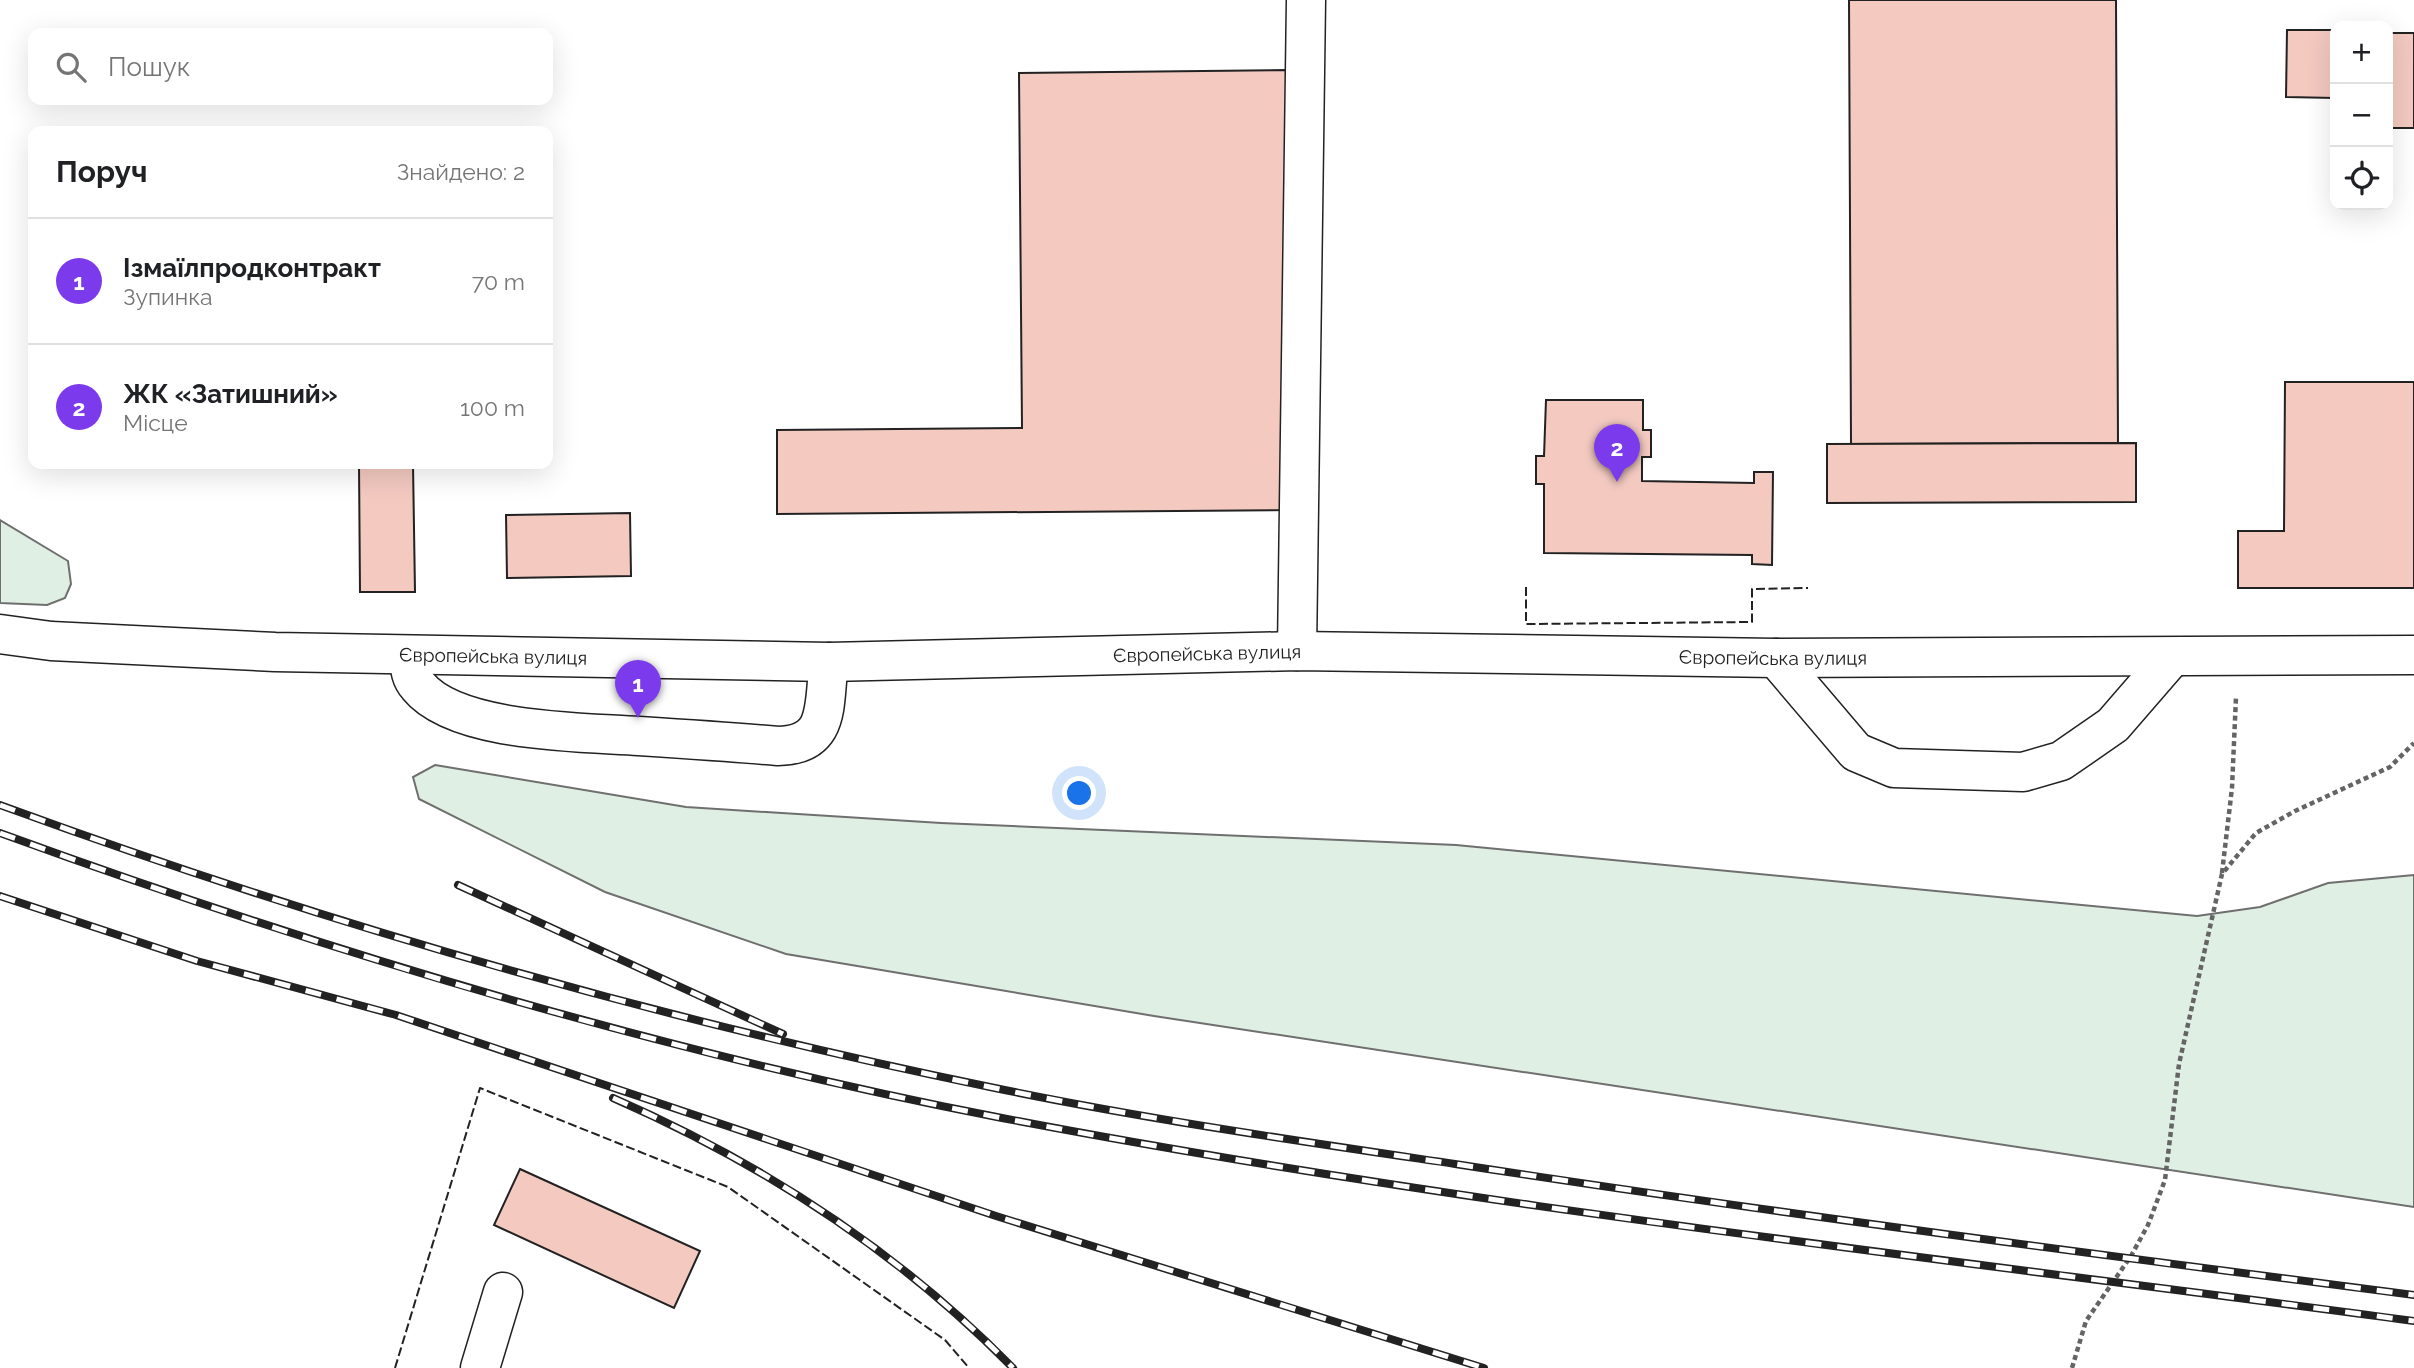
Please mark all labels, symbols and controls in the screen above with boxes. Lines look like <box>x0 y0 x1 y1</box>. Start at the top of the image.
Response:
map controls <box>2330 21 2393 210</box>
button: + <box>2330 21 2393 84</box>
search box <box>28 28 553 105</box>
icon: search <box>52 48 90 86</box>
text: Пошук <box>108 52 190 82</box>
button: − <box>2330 84 2393 147</box>
button: locate <box>2330 147 2393 210</box>
text: Поруч <box>56 154 147 189</box>
text: Знайдено: 2 <box>397 158 525 185</box>
text: Ізмаїлпродконтракт <box>123 253 381 283</box>
text: 1 <box>73 268 85 295</box>
text: 70 m <box>472 268 525 295</box>
text: Зупинка <box>123 283 213 310</box>
text: ЖК «Затишний» <box>123 379 338 409</box>
text: 2 <box>73 394 85 421</box>
text: 100 m <box>460 394 525 421</box>
text: Місце <box>123 409 188 436</box>
pin: 2 <box>1594 424 1640 482</box>
street label: Європейська вулиця <box>1113 640 1301 666</box>
street label: Європейська вулиця <box>399 643 588 669</box>
street label: Європейська вулиця <box>1679 646 1867 669</box>
pin: 1 <box>615 660 661 718</box>
your location <box>1062 776 1096 810</box>

